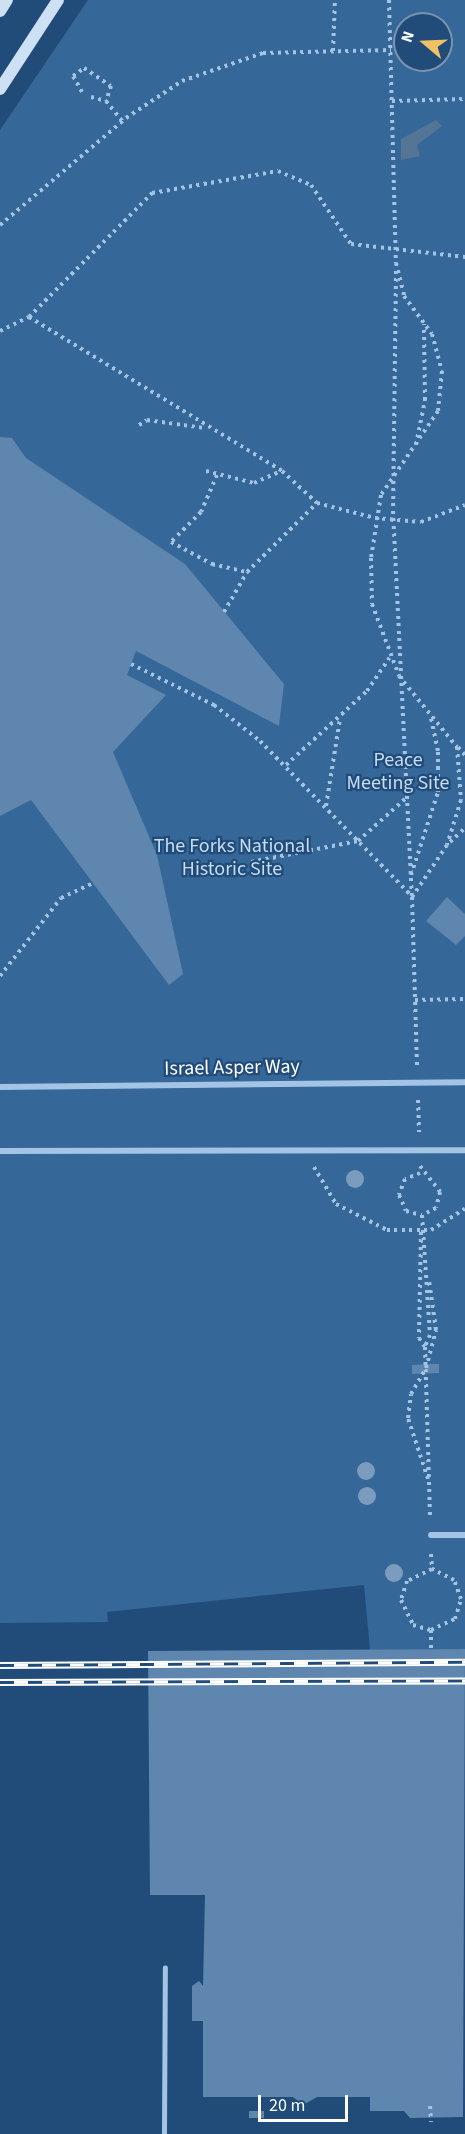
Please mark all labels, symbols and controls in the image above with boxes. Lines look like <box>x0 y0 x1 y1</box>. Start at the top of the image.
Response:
north arrow <box>393 12 453 72</box>
text: N <box>396 28 420 45</box>
park label: Peace Meeting Site <box>347 749 449 796</box>
park label: The Forks National Historic Site <box>154 834 310 881</box>
street label: Israel Asper Way <box>164 1055 300 1081</box>
scale bar <box>261 2083 351 2121</box>
text: 20 m <box>269 2093 305 2118</box>

